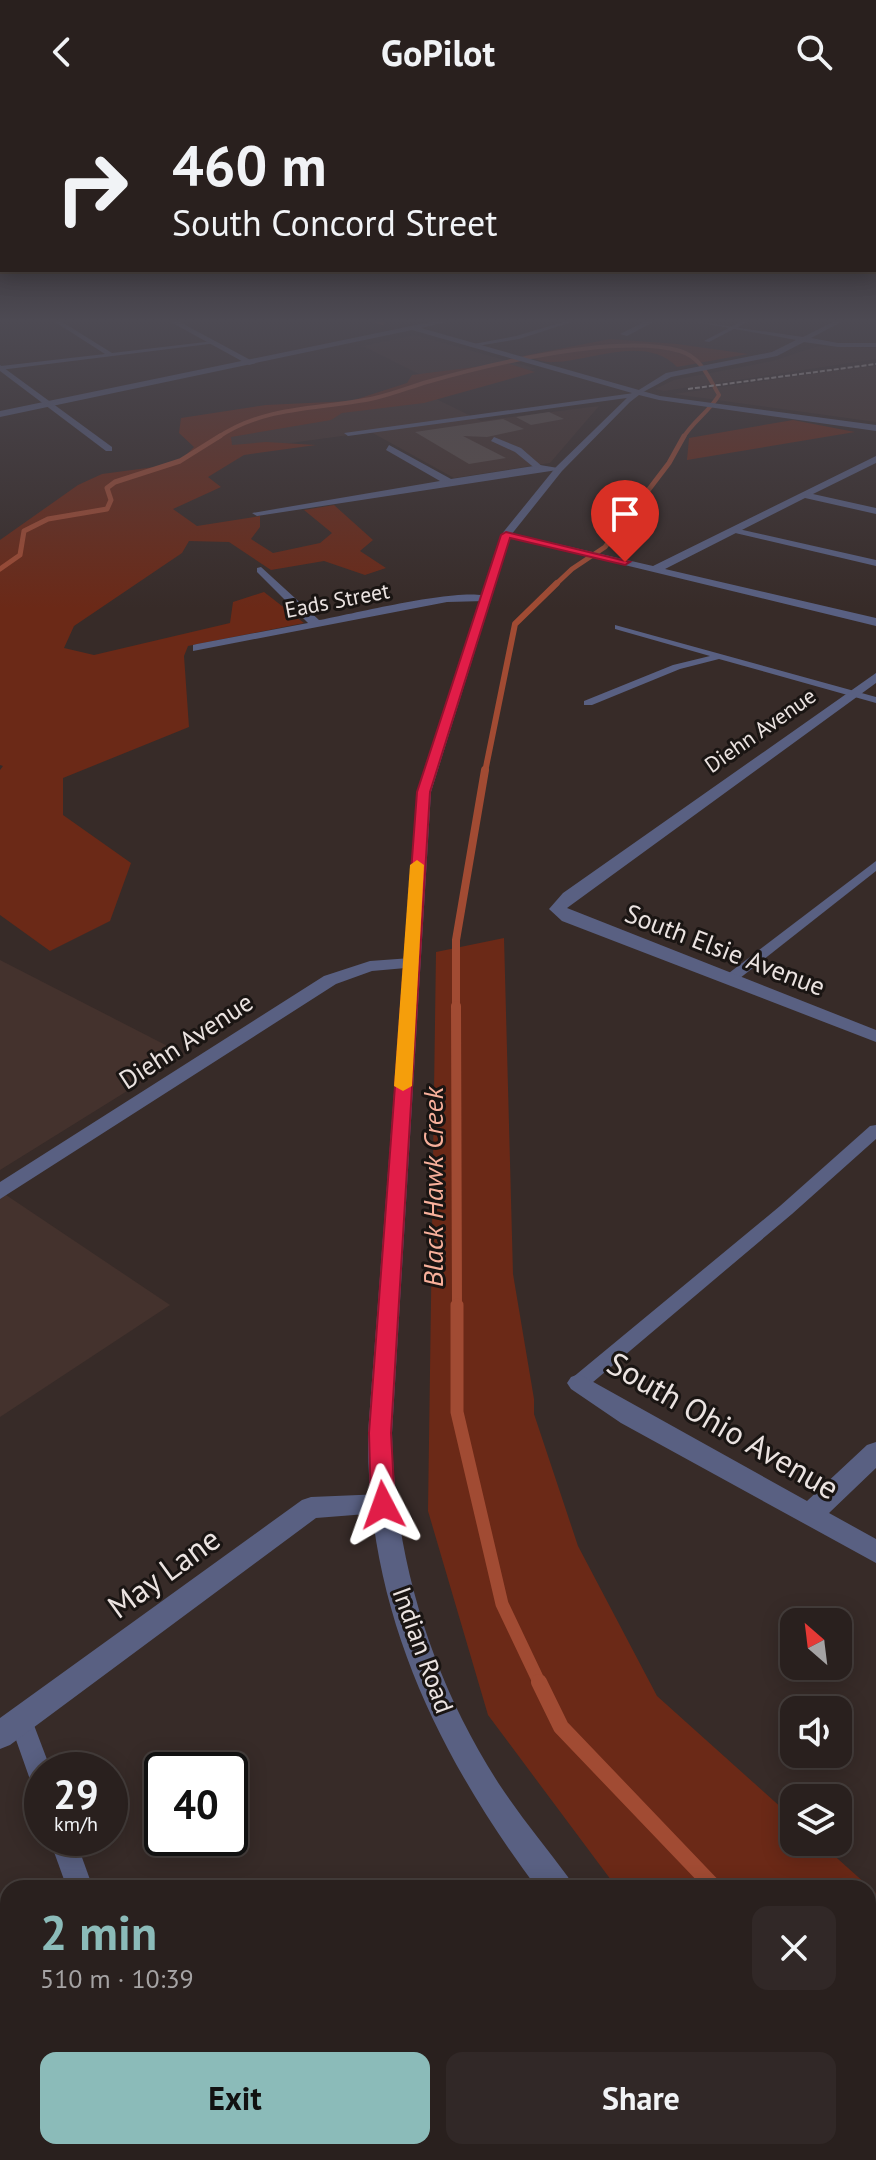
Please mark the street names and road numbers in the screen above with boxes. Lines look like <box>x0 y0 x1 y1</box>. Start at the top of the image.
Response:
street label: Eads Street <box>282 576 392 624</box>
street label: Diehn Avenue <box>699 681 821 779</box>
street label: South Elsie Avenue <box>620 896 830 1003</box>
street label: Diehn Avenue <box>113 985 259 1096</box>
street label: South Ohio Avenue <box>600 1342 847 1509</box>
street label: May Lane <box>99 1517 228 1627</box>
street label: Indian Road <box>385 1582 462 1717</box>

